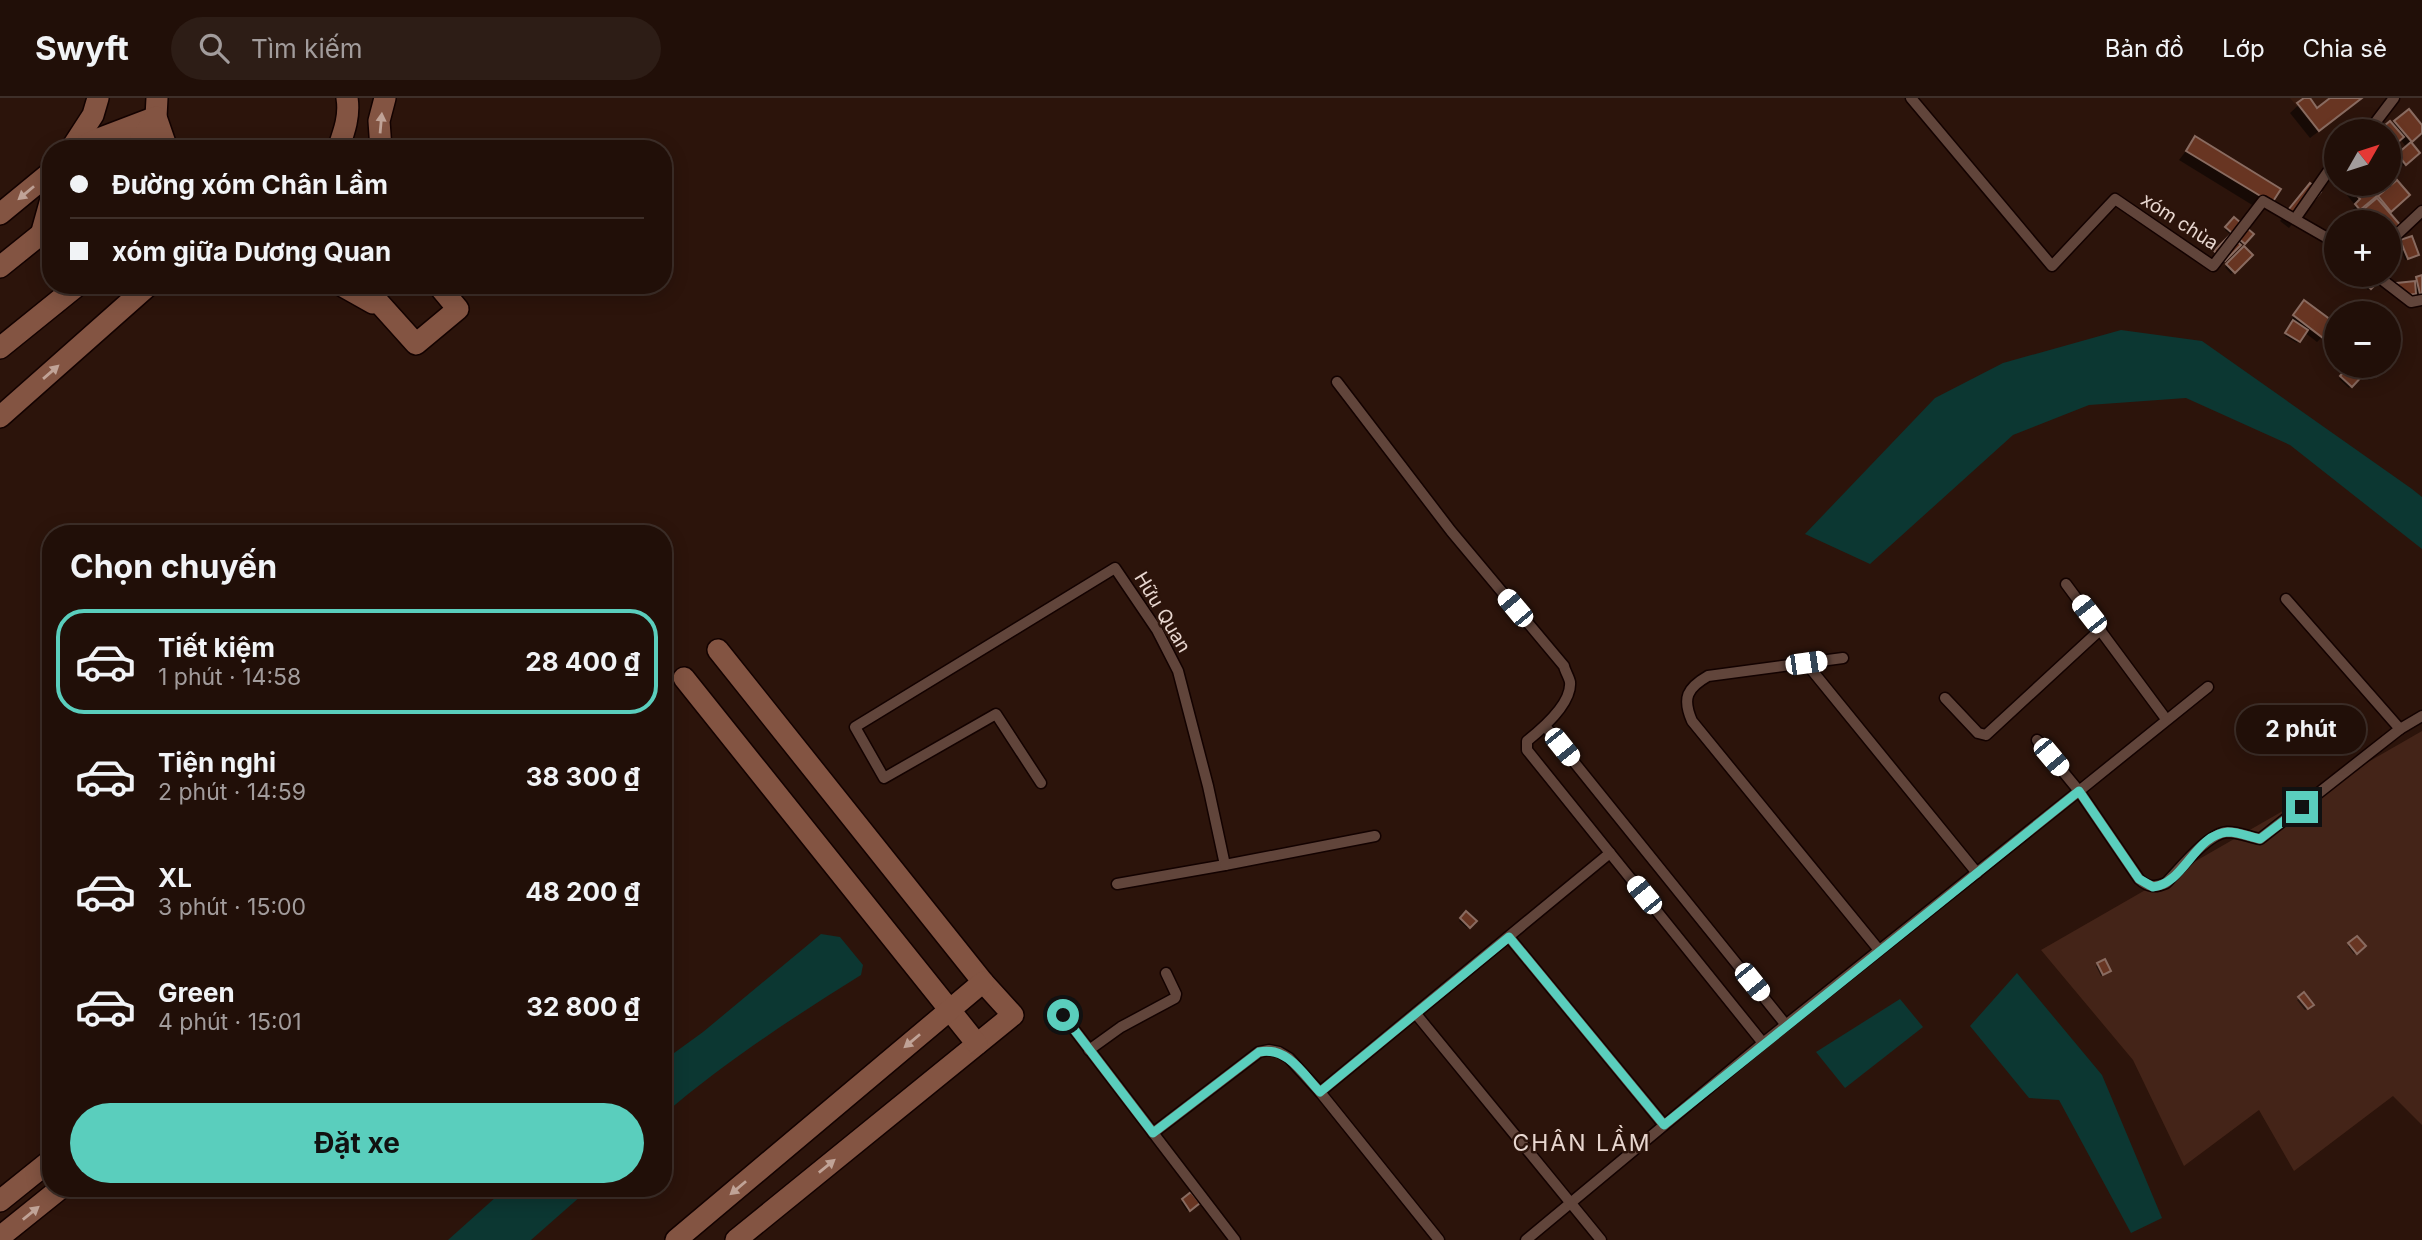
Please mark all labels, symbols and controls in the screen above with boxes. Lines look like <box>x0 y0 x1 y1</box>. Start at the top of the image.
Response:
search box <box>171 17 661 80</box>
text: Swyft <box>35 28 129 68</box>
icon: search <box>195 29 233 67</box>
text: Tìm kiếm <box>251 33 363 64</box>
text: Bản đồ <box>2105 34 2184 63</box>
text: Lớp <box>2222 34 2265 63</box>
text: Chia sẻ <box>2303 34 2387 63</box>
one-way arrow <box>376 112 387 134</box>
north arrow <box>2324 119 2401 196</box>
map controls <box>2324 119 2401 378</box>
text: Đường xóm Chân Lầm <box>112 169 388 200</box>
one-way arrow <box>17 185 34 200</box>
street label: xóm chùa <box>2137 188 2223 255</box>
button: + <box>2324 210 2401 287</box>
text: xóm giữa Dương Quan <box>112 236 391 267</box>
button: − <box>2324 301 2401 378</box>
one-way arrow <box>43 365 60 380</box>
text: Chọn chuyến <box>70 547 277 586</box>
street label: Hữu Quan <box>1130 568 1196 657</box>
car <box>1494 585 1537 631</box>
car <box>2068 591 2111 637</box>
icon: car <box>74 630 137 693</box>
text: Tiết kiệm <box>158 632 275 663</box>
text: 28 400 ₫ <box>525 646 640 677</box>
car <box>1784 650 1829 676</box>
text: 1 phút · 14:58 <box>158 663 301 691</box>
callout: 2 phút <box>2237 706 2367 754</box>
text: 2 phút <box>2265 715 2337 743</box>
car <box>1541 724 1584 770</box>
car <box>2030 734 2073 780</box>
icon: car <box>74 745 137 808</box>
text: Tiện nghi <box>158 747 276 778</box>
text: 38 300 ₫ <box>526 761 640 792</box>
text: 2 phút · 14:59 <box>158 778 306 806</box>
route end <box>2286 791 2318 823</box>
icon: car <box>74 860 137 923</box>
text: XL <box>158 862 192 893</box>
car <box>1623 872 1666 918</box>
text: 48 200 ₫ <box>525 876 640 907</box>
text: 3 phút · 15:00 <box>158 893 306 921</box>
car <box>1731 959 1774 1005</box>
icon: car <box>74 975 137 1038</box>
text: Green <box>158 977 235 1008</box>
text: 32 800 ₫ <box>526 991 640 1022</box>
route start <box>1047 999 1079 1031</box>
text: 4 phút · 15:01 <box>158 1008 302 1036</box>
one-way arrow <box>903 1033 920 1048</box>
button: Đặt xe <box>70 1103 644 1183</box>
district label: CHÂN LẦM <box>1512 1125 1652 1157</box>
one-way arrow <box>819 1159 836 1174</box>
one-way arrow <box>729 1180 746 1195</box>
one-way arrow <box>22 1206 39 1221</box>

